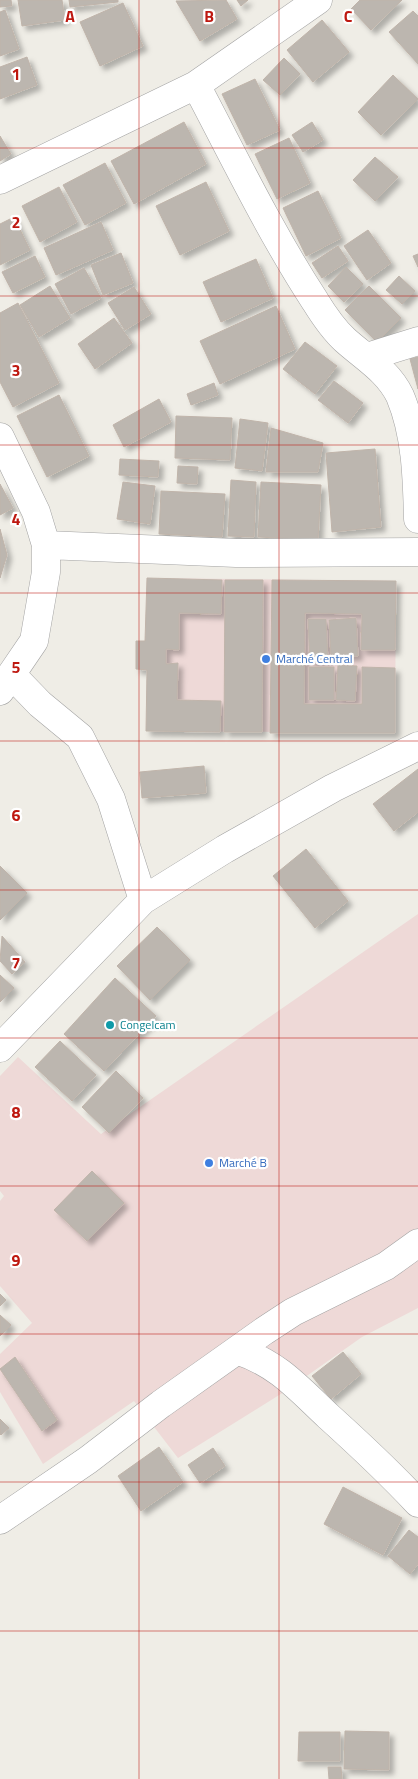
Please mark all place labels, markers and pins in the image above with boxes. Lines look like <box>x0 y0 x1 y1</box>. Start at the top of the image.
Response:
place label: Marché Central <box>276 649 353 668</box>
marker: Marché Central <box>260 653 272 665</box>
place label: Congelcam <box>120 1015 175 1034</box>
marker: Congelcam <box>104 1019 116 1031</box>
place label: Marché B <box>219 1153 267 1172</box>
marker: Marché B <box>203 1157 215 1169</box>

